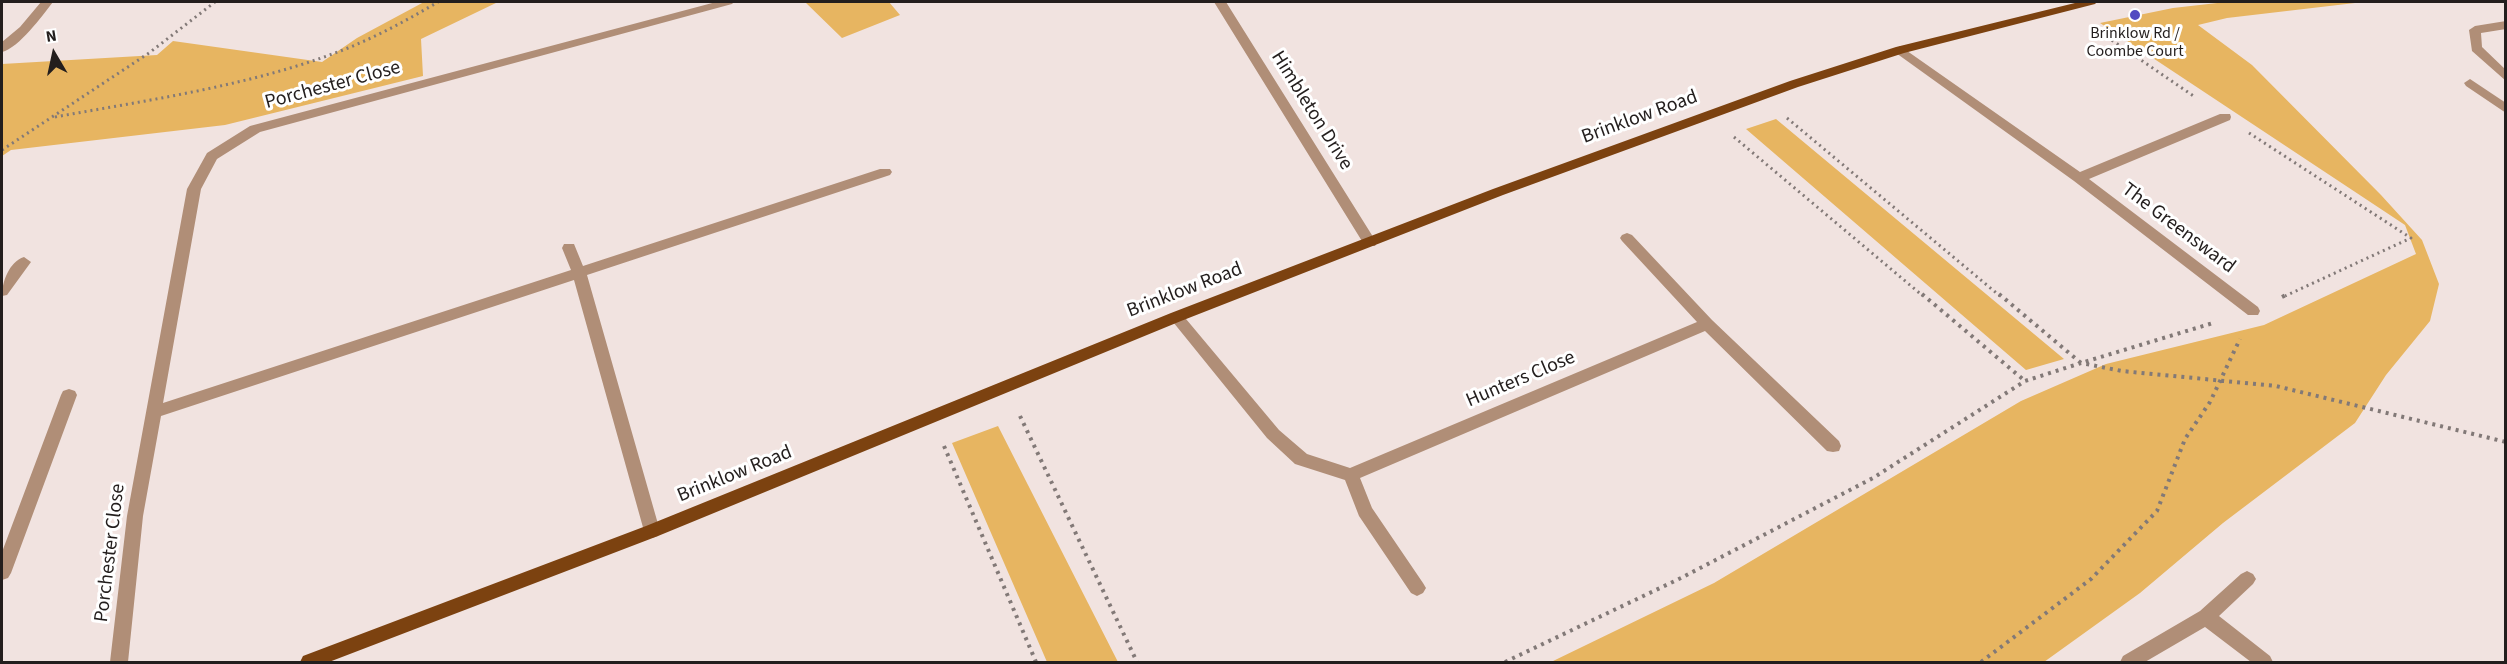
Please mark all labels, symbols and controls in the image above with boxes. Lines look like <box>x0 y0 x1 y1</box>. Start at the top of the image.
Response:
marker: Brinklow Rd / Coombe Court <box>2128 8 2142 22</box>
north arrow <box>24 24 84 84</box>
place label: Brinklow Rd / Coombe Court <box>2086 24 2184 62</box>
text: N <box>44 25 58 48</box>
street label: Himbleton Drive <box>1265 47 1357 175</box>
street label: Porchester Close <box>263 56 403 116</box>
street label: Brinklow Road <box>1579 86 1701 150</box>
street label: The Greensward <box>2117 179 2239 279</box>
street label: Brinklow Road <box>1124 258 1246 324</box>
street label: Hunters Close <box>1463 346 1579 414</box>
street label: Brinklow Road <box>674 441 796 509</box>
street label: Porchester Close <box>91 482 131 624</box>

